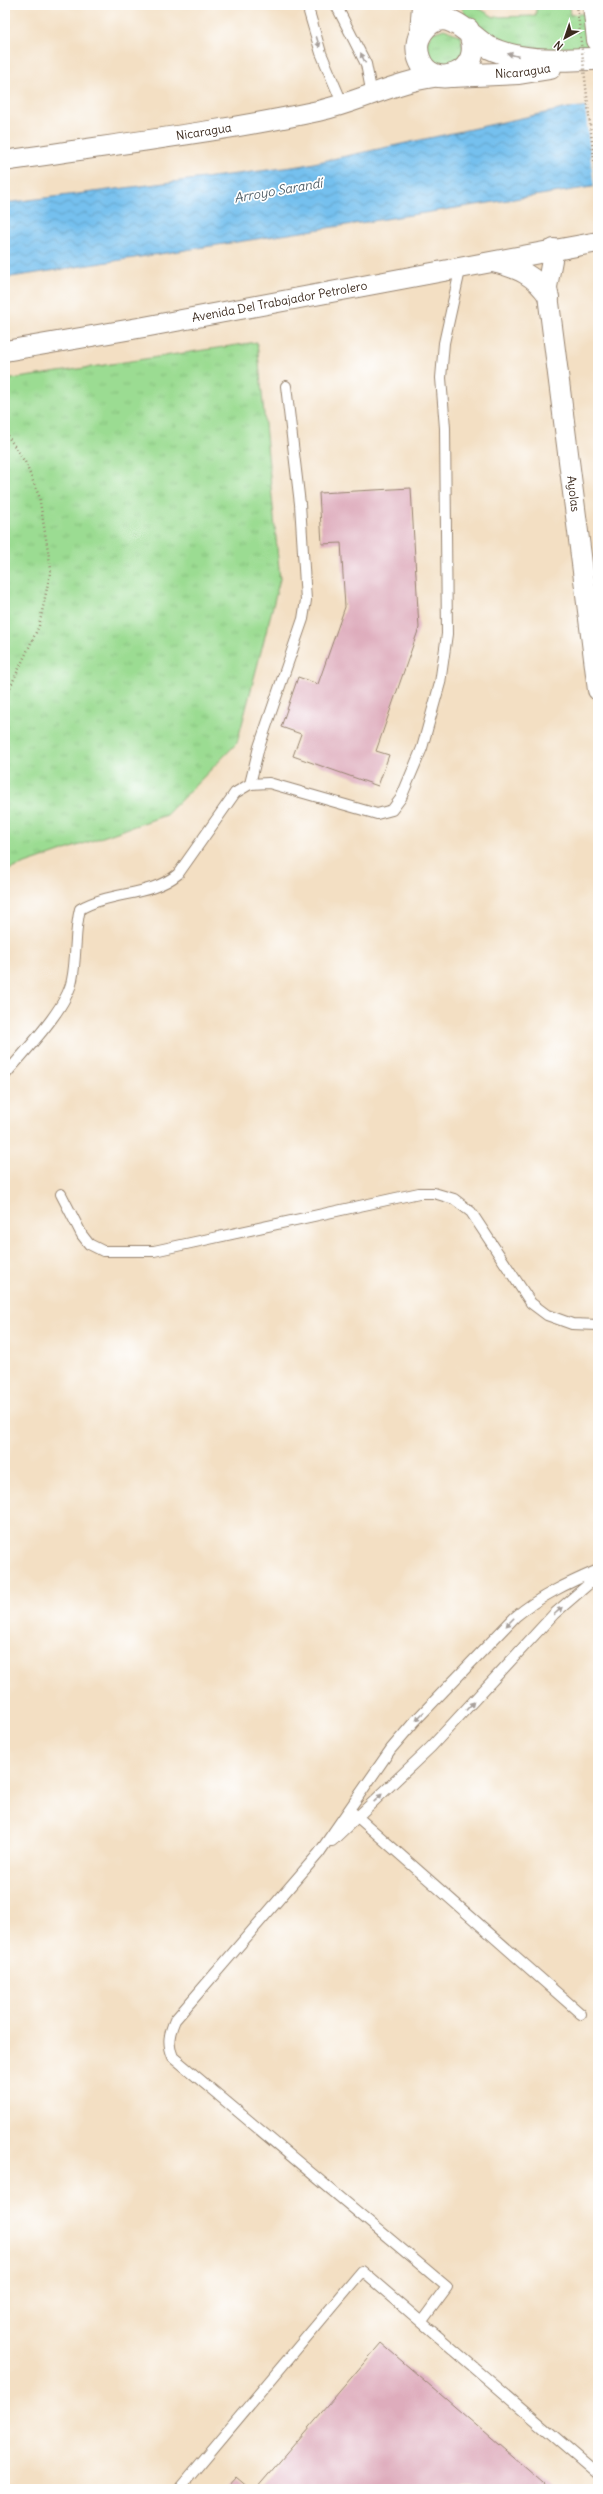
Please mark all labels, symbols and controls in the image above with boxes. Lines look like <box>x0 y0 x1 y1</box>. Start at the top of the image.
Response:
north arrow <box>545 18 585 58</box>
one-way arrow <box>315 37 321 49</box>
text: N <box>551 38 566 53</box>
one-way arrow <box>360 52 366 63</box>
one-way arrow <box>506 52 518 58</box>
street label: Nicaragua <box>495 60 552 81</box>
street label: Nicaragua <box>175 119 233 143</box>
water label: Arroyo Sarandí <box>233 174 326 207</box>
street label: Avenida Del Trabajador Petrolero <box>191 277 369 325</box>
street label: Ayolas <box>564 475 583 513</box>
one-way arrow <box>553 1606 564 1615</box>
one-way arrow <box>505 1617 514 1627</box>
one-way arrow <box>465 1701 475 1711</box>
one-way arrow <box>415 1711 425 1721</box>
one-way arrow <box>373 1793 383 1803</box>

